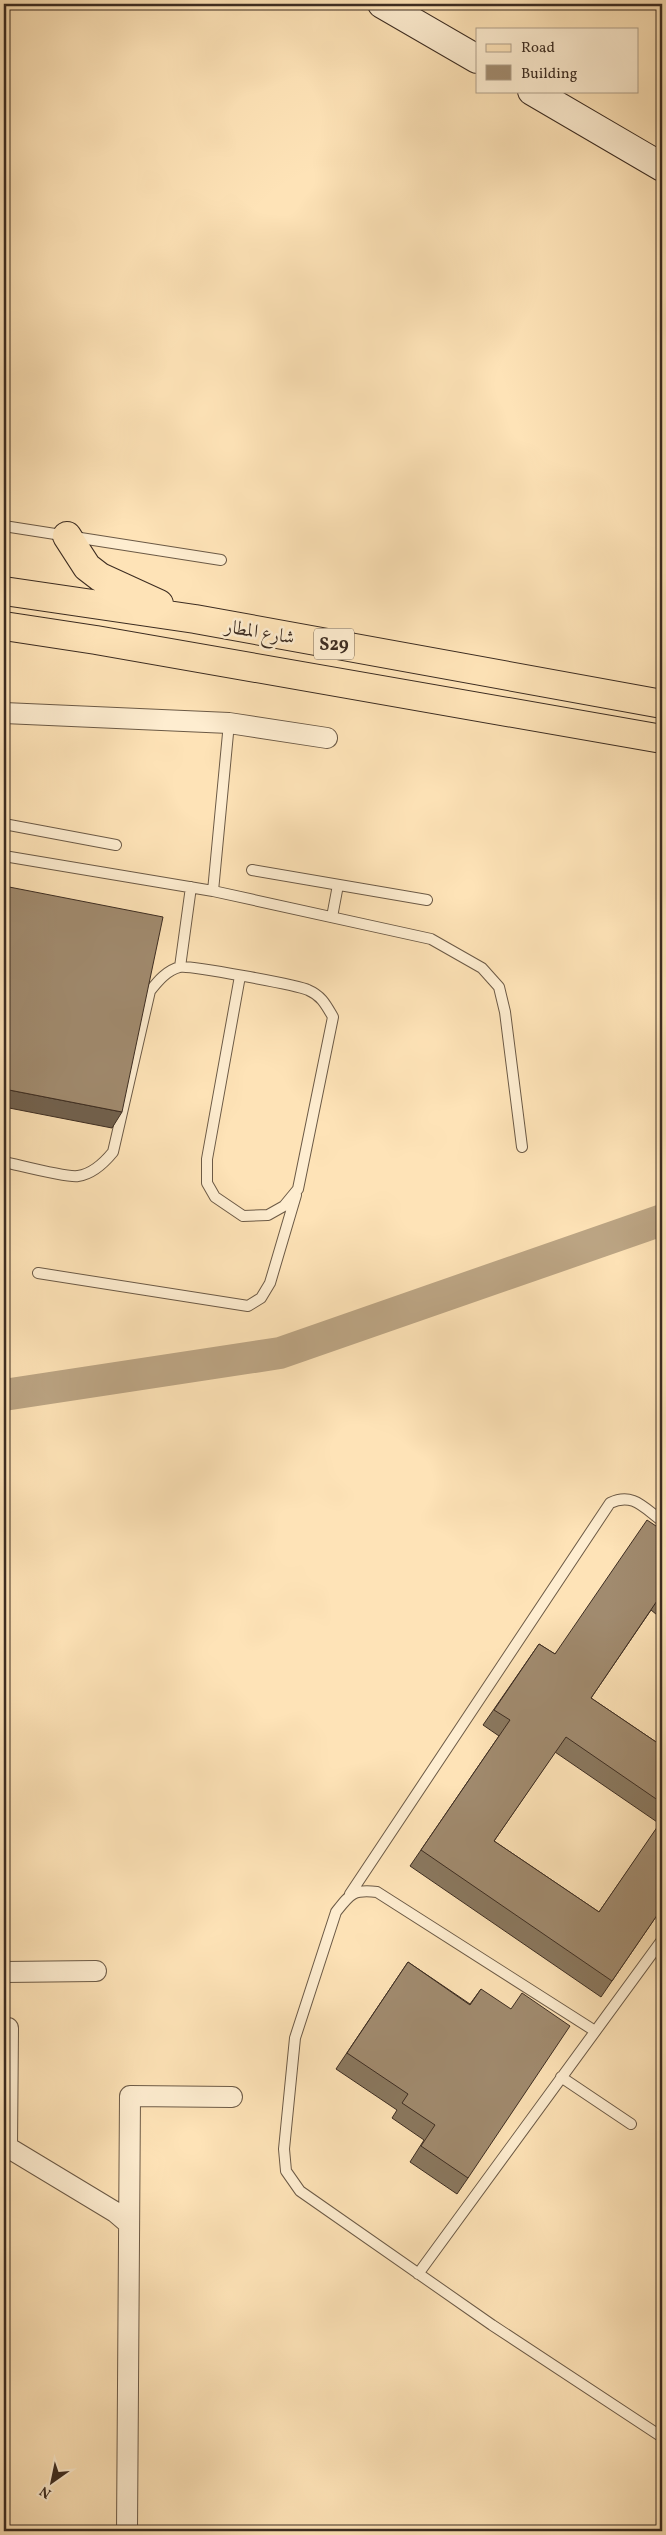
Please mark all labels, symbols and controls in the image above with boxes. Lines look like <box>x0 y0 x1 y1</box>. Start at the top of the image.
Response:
legend <box>476 28 638 92</box>
text: Road <box>521 38 555 59</box>
text: Building <box>521 64 578 85</box>
street label: شارع المطار <box>221 614 296 653</box>
road number: S29 <box>314 629 354 660</box>
north arrow <box>28 2458 78 2508</box>
text: N <box>36 2481 55 2502</box>

